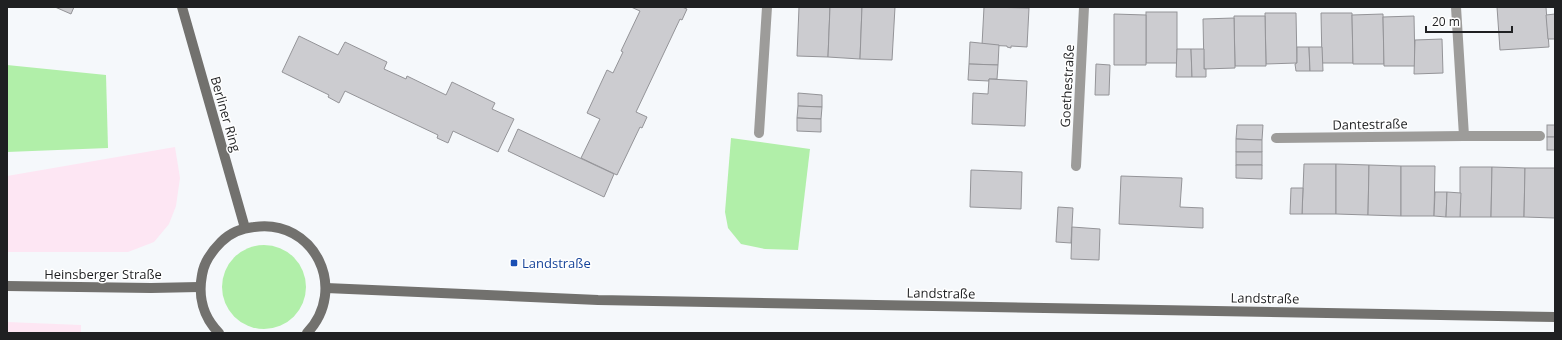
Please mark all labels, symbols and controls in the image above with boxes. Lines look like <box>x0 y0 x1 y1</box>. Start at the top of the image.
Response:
scale bar <box>1426 8 1512 34</box>
text: 20 m <box>1432 13 1460 30</box>
street label: Goethestraße <box>1056 44 1078 128</box>
street label: Berliner Ring <box>207 74 245 154</box>
street label: Dantestraße <box>1332 114 1408 134</box>
place label: Landstraße <box>522 254 591 272</box>
marker: Landstraße <box>509 258 519 268</box>
street label: Heinsberger Straße <box>44 265 162 283</box>
street label: Landstraße <box>906 283 976 303</box>
street label: Landstraße <box>1230 288 1300 308</box>

